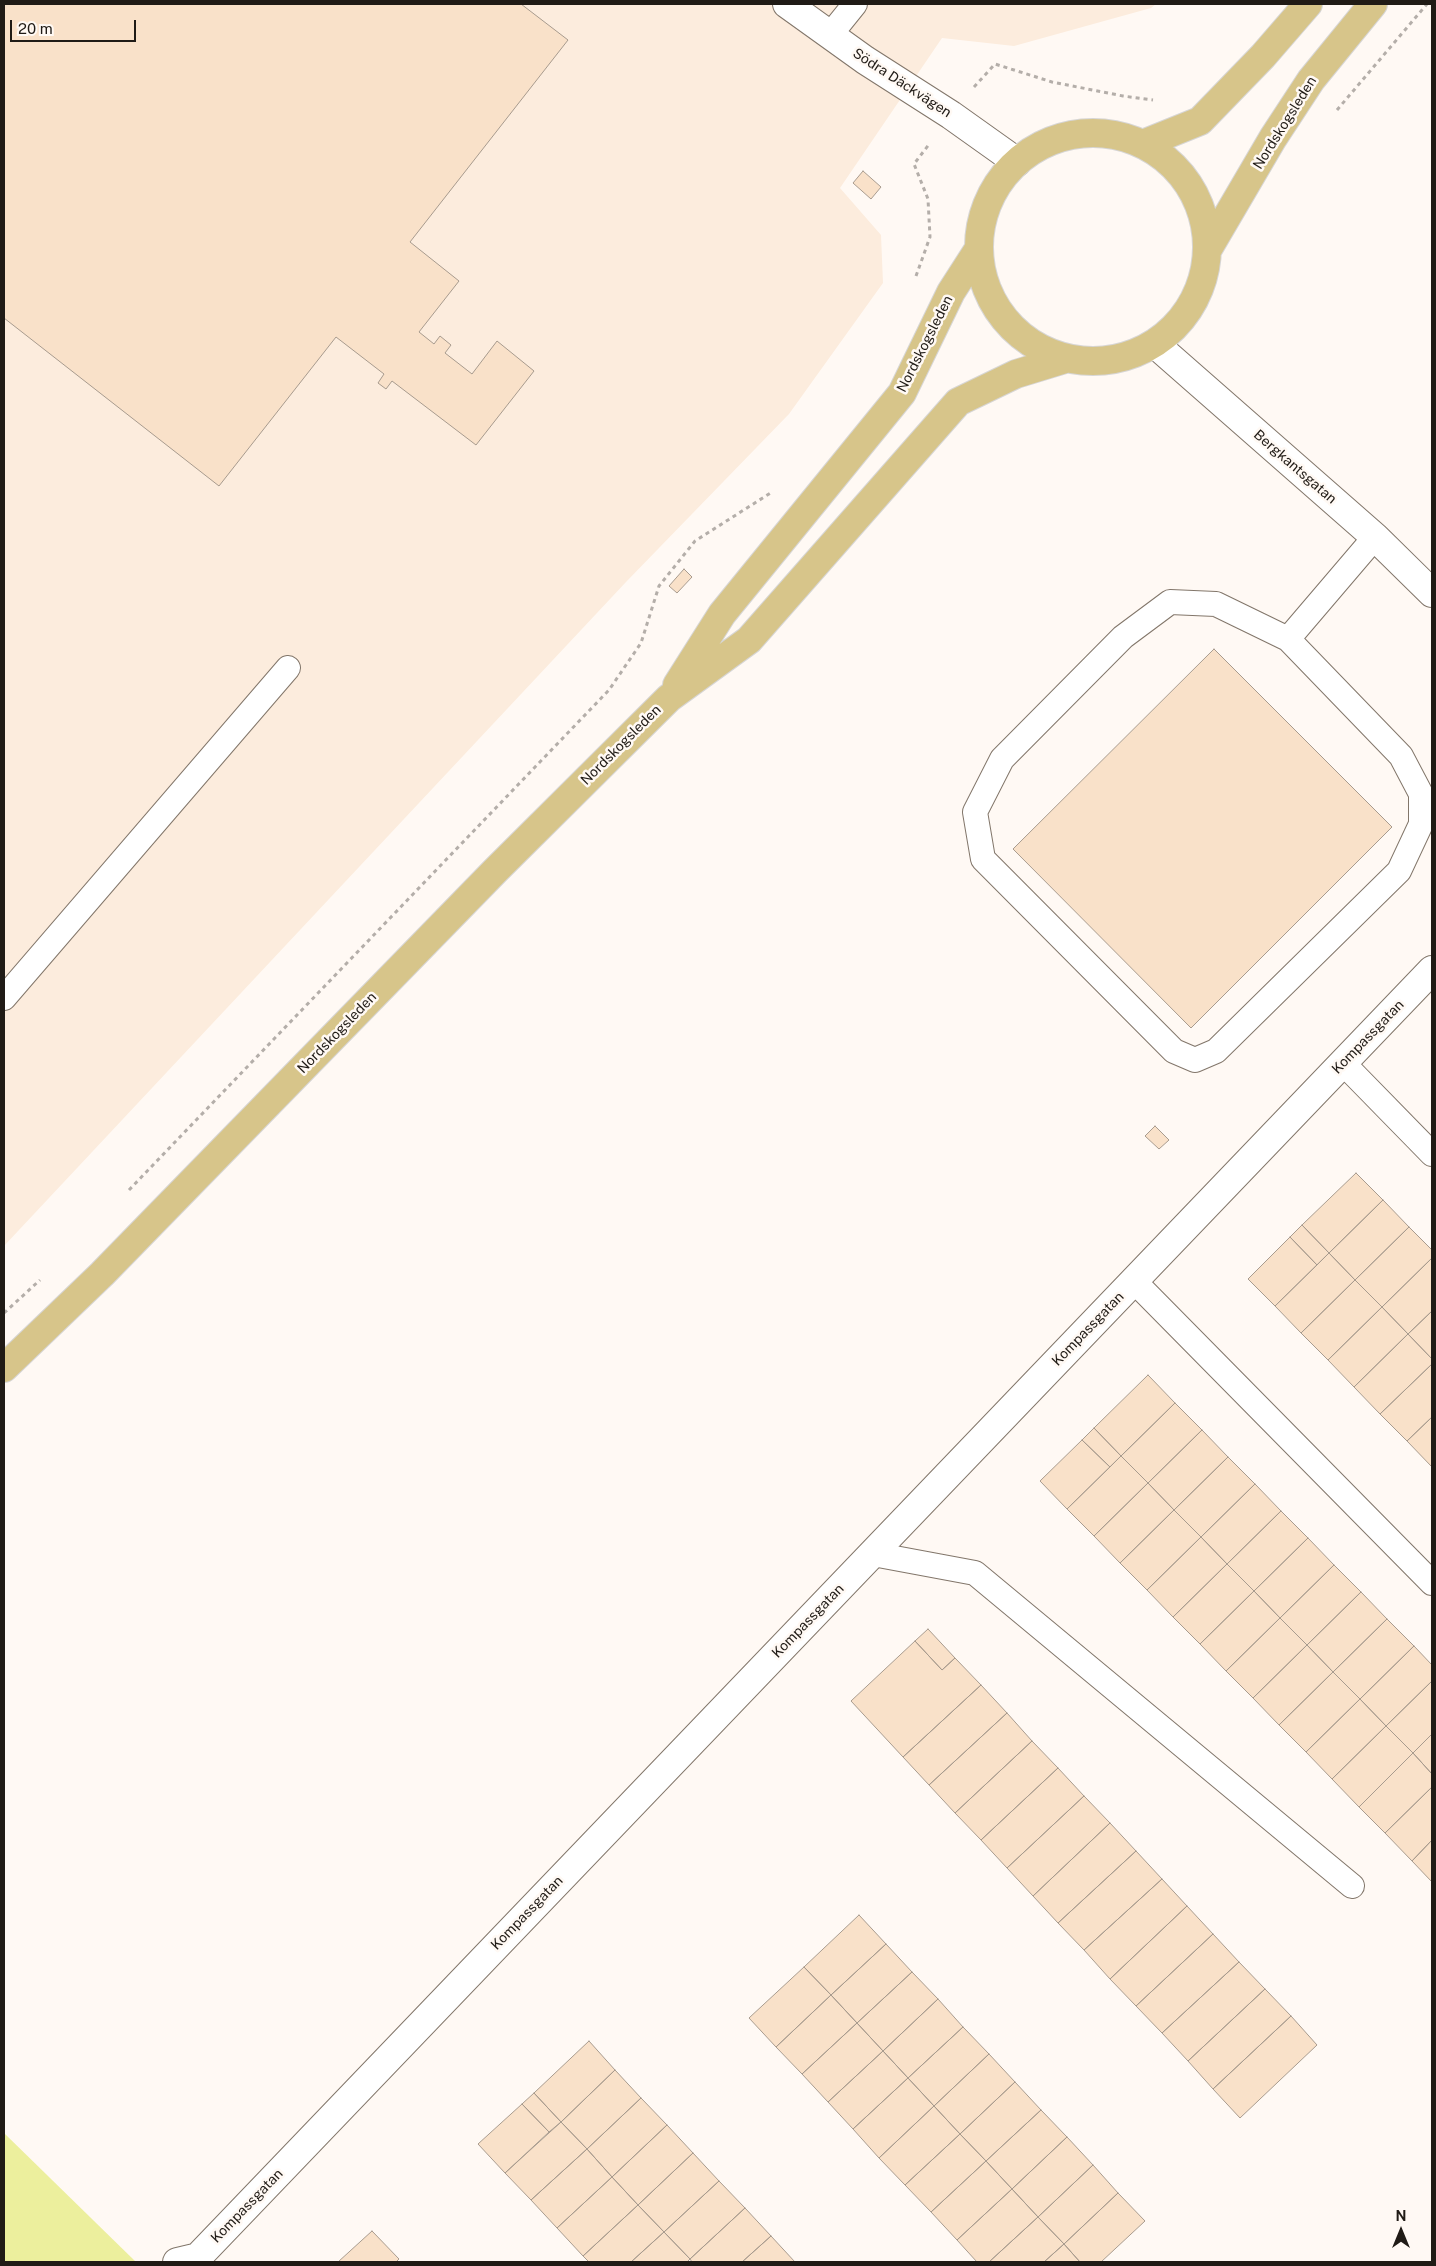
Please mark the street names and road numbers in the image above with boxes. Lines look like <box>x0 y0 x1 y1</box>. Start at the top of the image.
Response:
street label: Södra Däckvägen <box>850 45 954 121</box>
street label: Nordskogsleden <box>1250 73 1320 173</box>
street label: Nordskogsleden <box>893 293 957 395</box>
street label: Bergkantsgatan <box>1250 426 1340 508</box>
street label: Nordskogsleden <box>577 701 665 789</box>
street label: Nordskogsleden <box>294 989 380 1077</box>
street label: Kompassgatan <box>1328 997 1408 1077</box>
street label: Kompassgatan <box>1048 1289 1128 1369</box>
street label: Kompassgatan <box>768 1581 848 1661</box>
street label: Kompassgatan <box>487 1873 567 1953</box>
street label: Kompassgatan <box>207 2166 287 2246</box>

